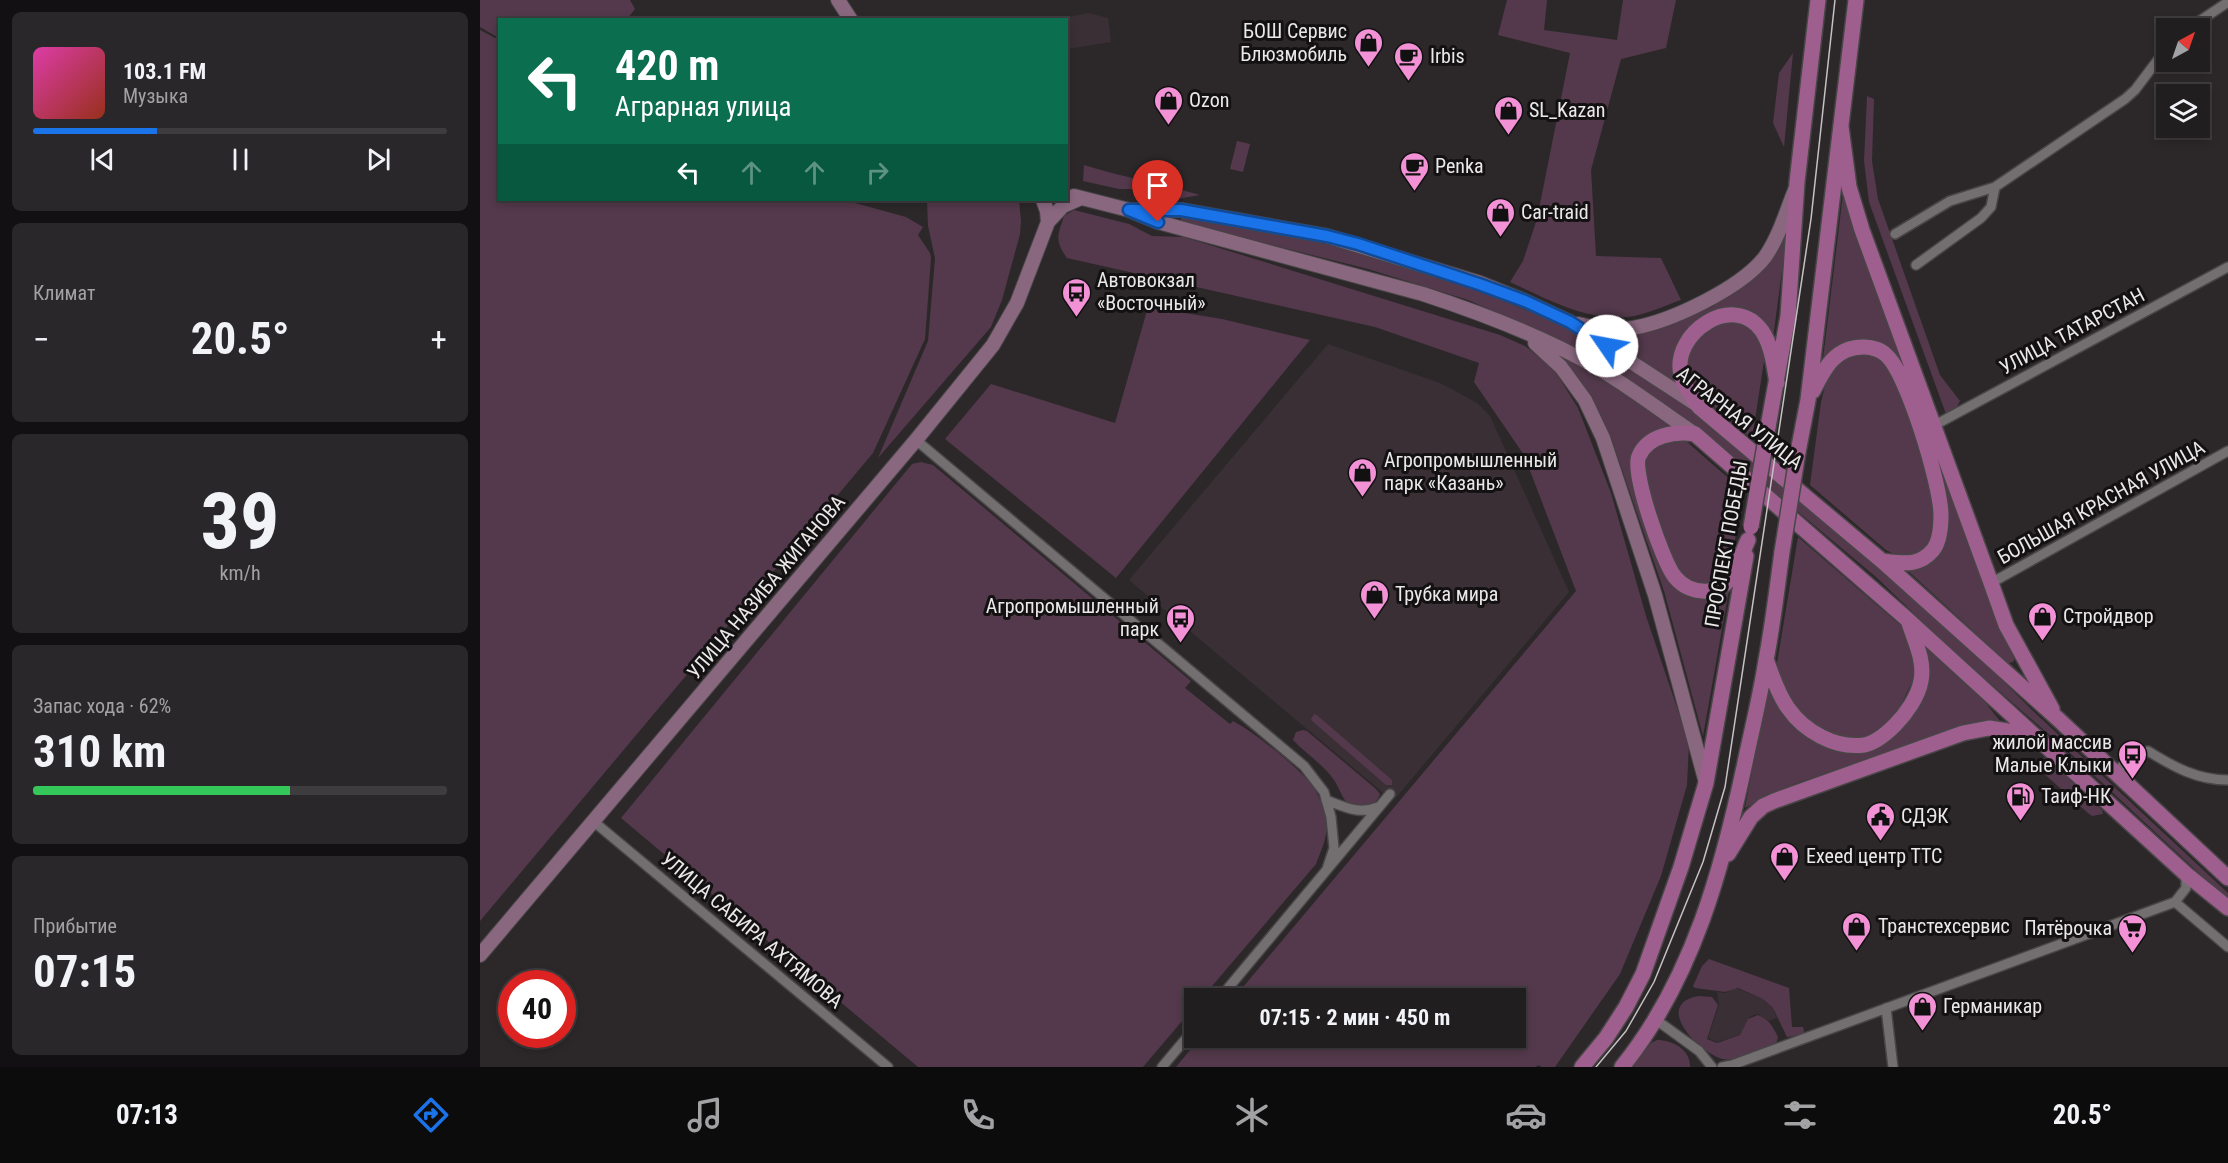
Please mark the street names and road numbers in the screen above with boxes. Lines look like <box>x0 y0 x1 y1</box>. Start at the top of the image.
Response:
street label: УЛИЦА ТАТАРСТАН <box>1995 283 2149 379</box>
street label: АГРАРНАЯ УЛИЦА <box>1672 361 1808 475</box>
street label: БОЛЬШАЯ КРАСНАЯ УЛИЦА <box>1993 435 2209 569</box>
street label: ПРОСПЕКТ ПОБЕДЫ <box>1700 459 1752 629</box>
street label: УЛИЦА НАЗИБА ЖИГАНОВА <box>682 490 850 684</box>
street label: УЛИЦА САБИРА АХТЯМОВА <box>656 847 848 1013</box>

